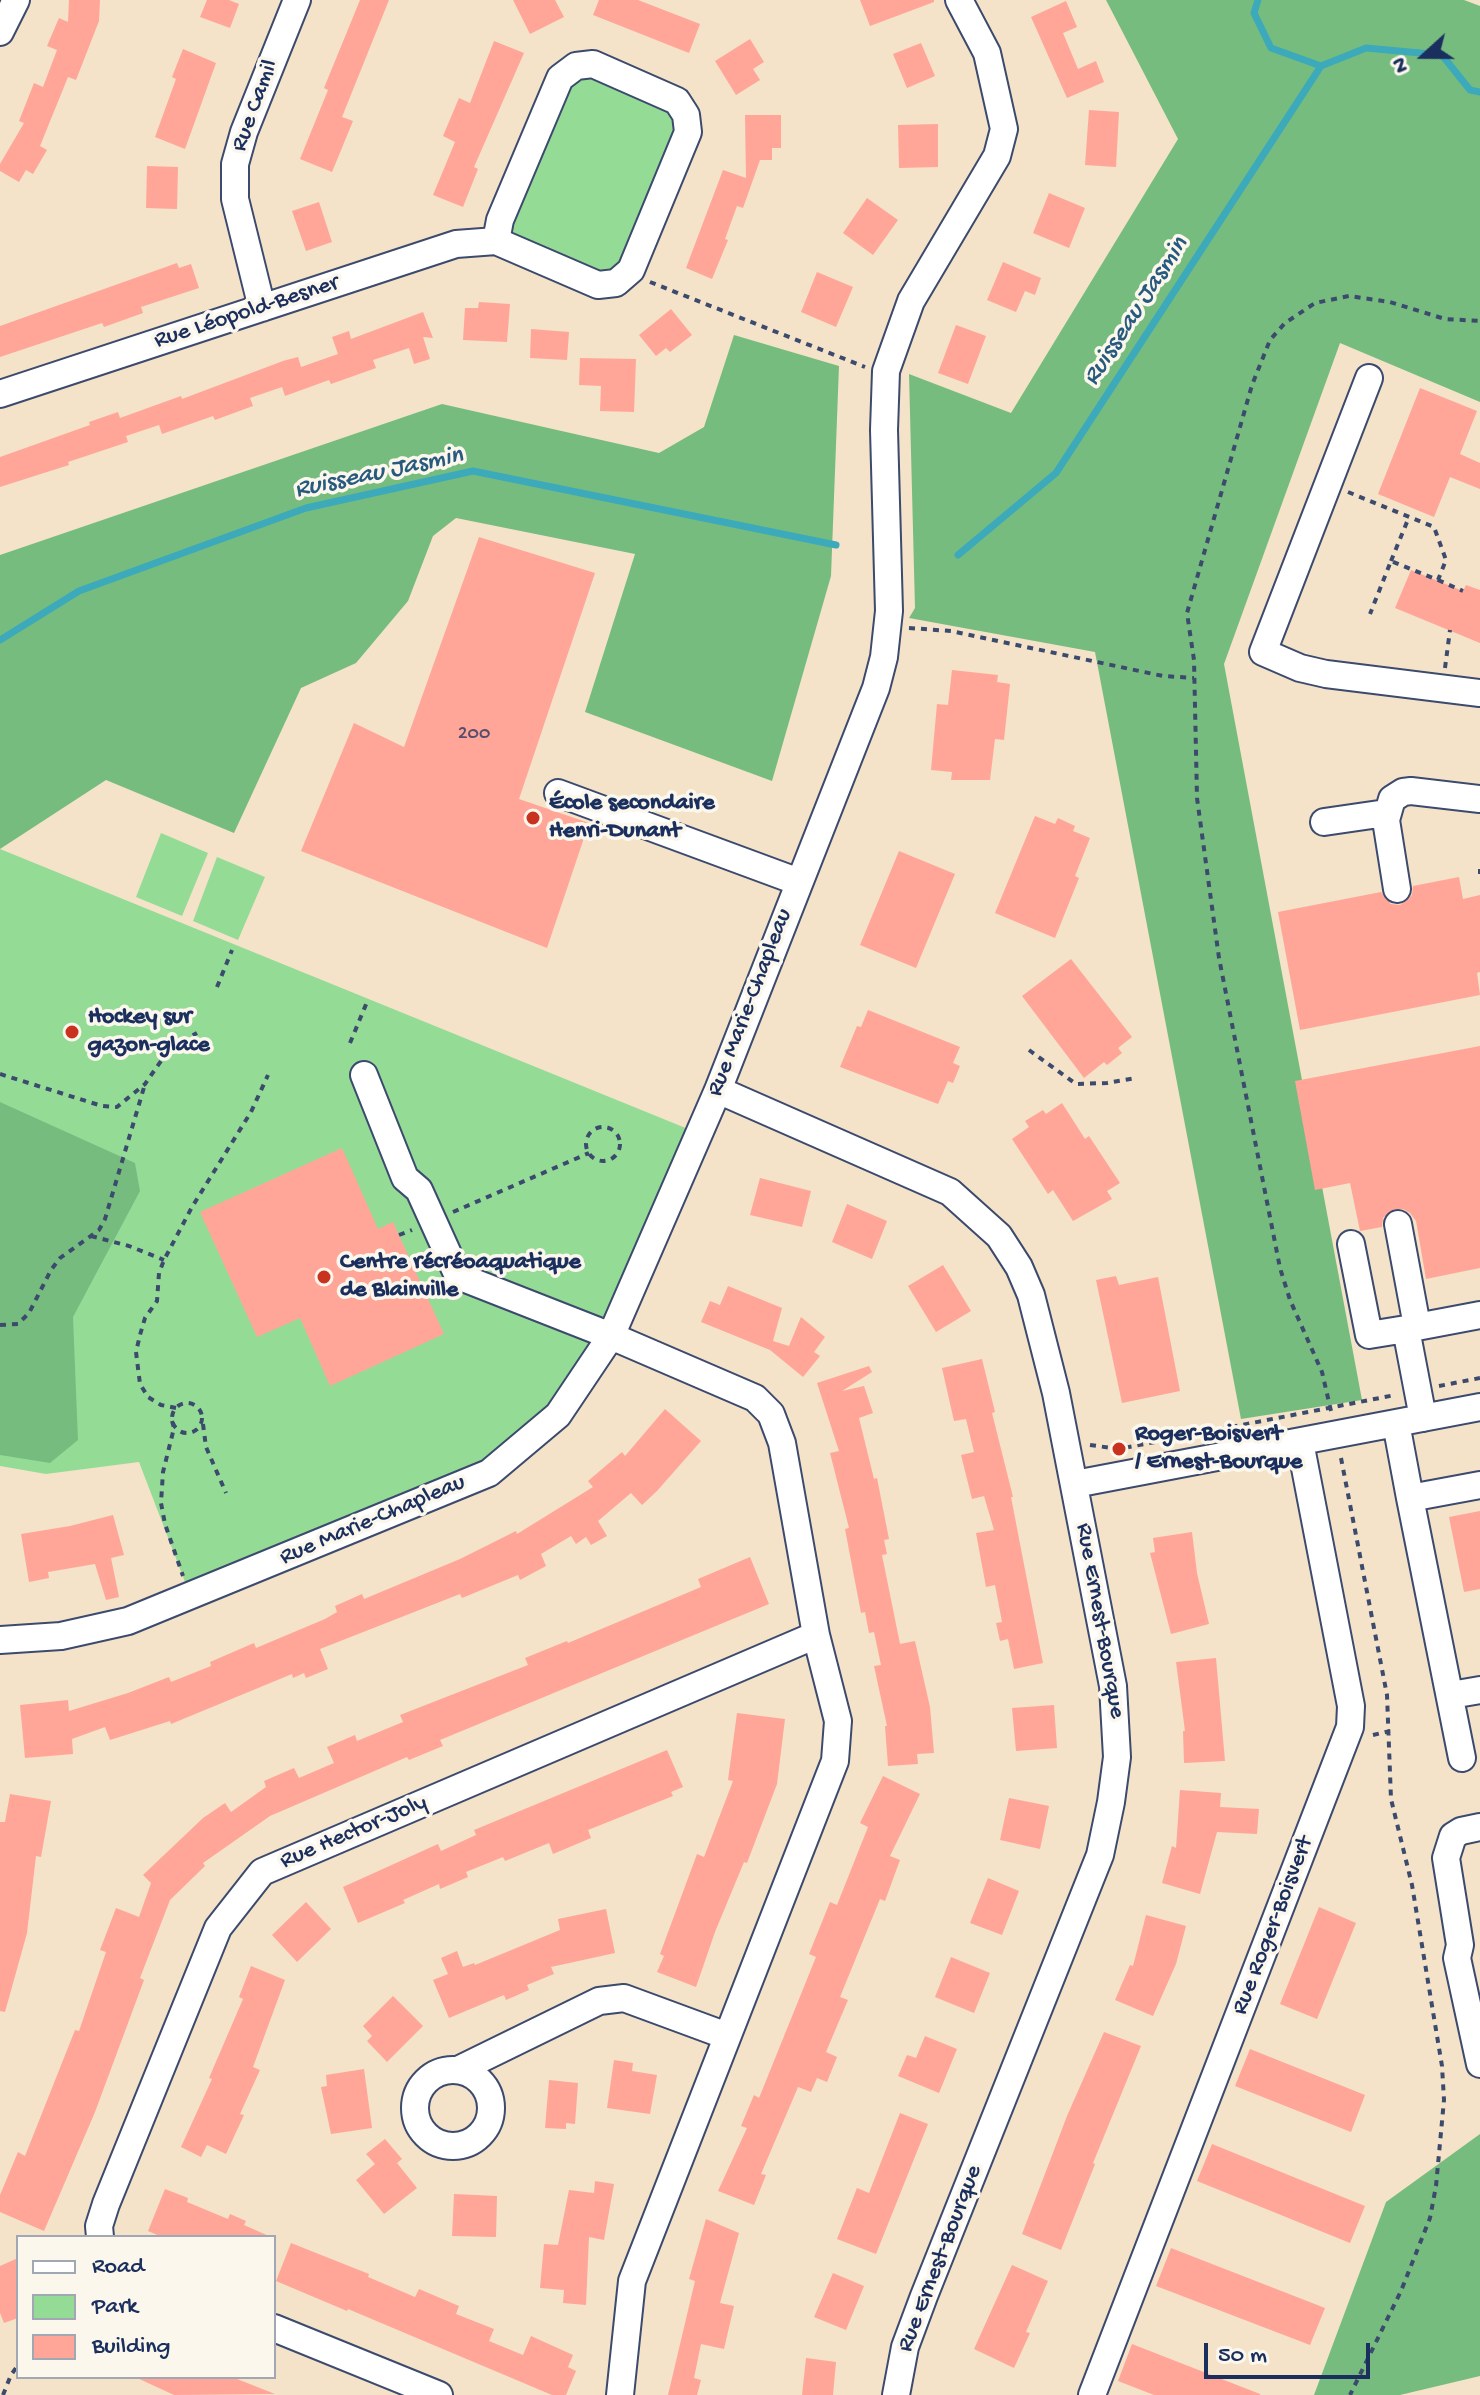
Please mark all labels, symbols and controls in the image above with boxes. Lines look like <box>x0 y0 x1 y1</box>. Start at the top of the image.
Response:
north arrow <box>1384 16 1464 96</box>
text: N <box>1387 53 1416 76</box>
street label: Rue Camil <box>226 56 286 156</box>
water label: Ruisseau Jasmin <box>1077 232 1197 392</box>
street label: Rue Léopold-Besner <box>151 270 343 356</box>
water label: Ruisseau Jasmin <box>292 441 466 507</box>
house number: 200 <box>458 723 490 747</box>
place label: École secondaire Henri-Dunant <box>549 790 715 846</box>
marker: École secondaire Henri-Dunant <box>524 809 542 827</box>
street label: Rue Marie-Chapleau <box>702 905 800 1101</box>
place label: Hockey sur gazon-glace <box>88 1004 210 1060</box>
marker: Hockey sur gazon-glace <box>63 1023 81 1041</box>
place label: Centre récréoaquatique de Blainville <box>340 1249 581 1305</box>
marker: Centre récréoaquatique de Blainville <box>315 1268 333 1286</box>
place label: Roger-Boisvert / Ernest-Bourque <box>1135 1421 1302 1477</box>
marker: Roger-Boisvert / Ernest-Bourque <box>1110 1440 1128 1458</box>
street label: Rue Marie-Chapleau <box>276 1469 470 1573</box>
street label: Rue Ernest-Bourque <box>1068 1521 1130 1721</box>
street label: Rue Hector-Joly <box>276 1789 432 1877</box>
street label: Rue Roger-Boisvert <box>1227 1833 1321 2019</box>
street label: Rue Ernest-Bourque <box>892 2162 990 2356</box>
legend <box>16 2235 276 2379</box>
text: Road <box>92 2253 144 2282</box>
text: Park <box>92 2293 138 2322</box>
scale bar <box>1208 2327 1374 2377</box>
text: Building <box>92 2333 170 2362</box>
text: 50 m <box>1218 2342 1267 2371</box>

